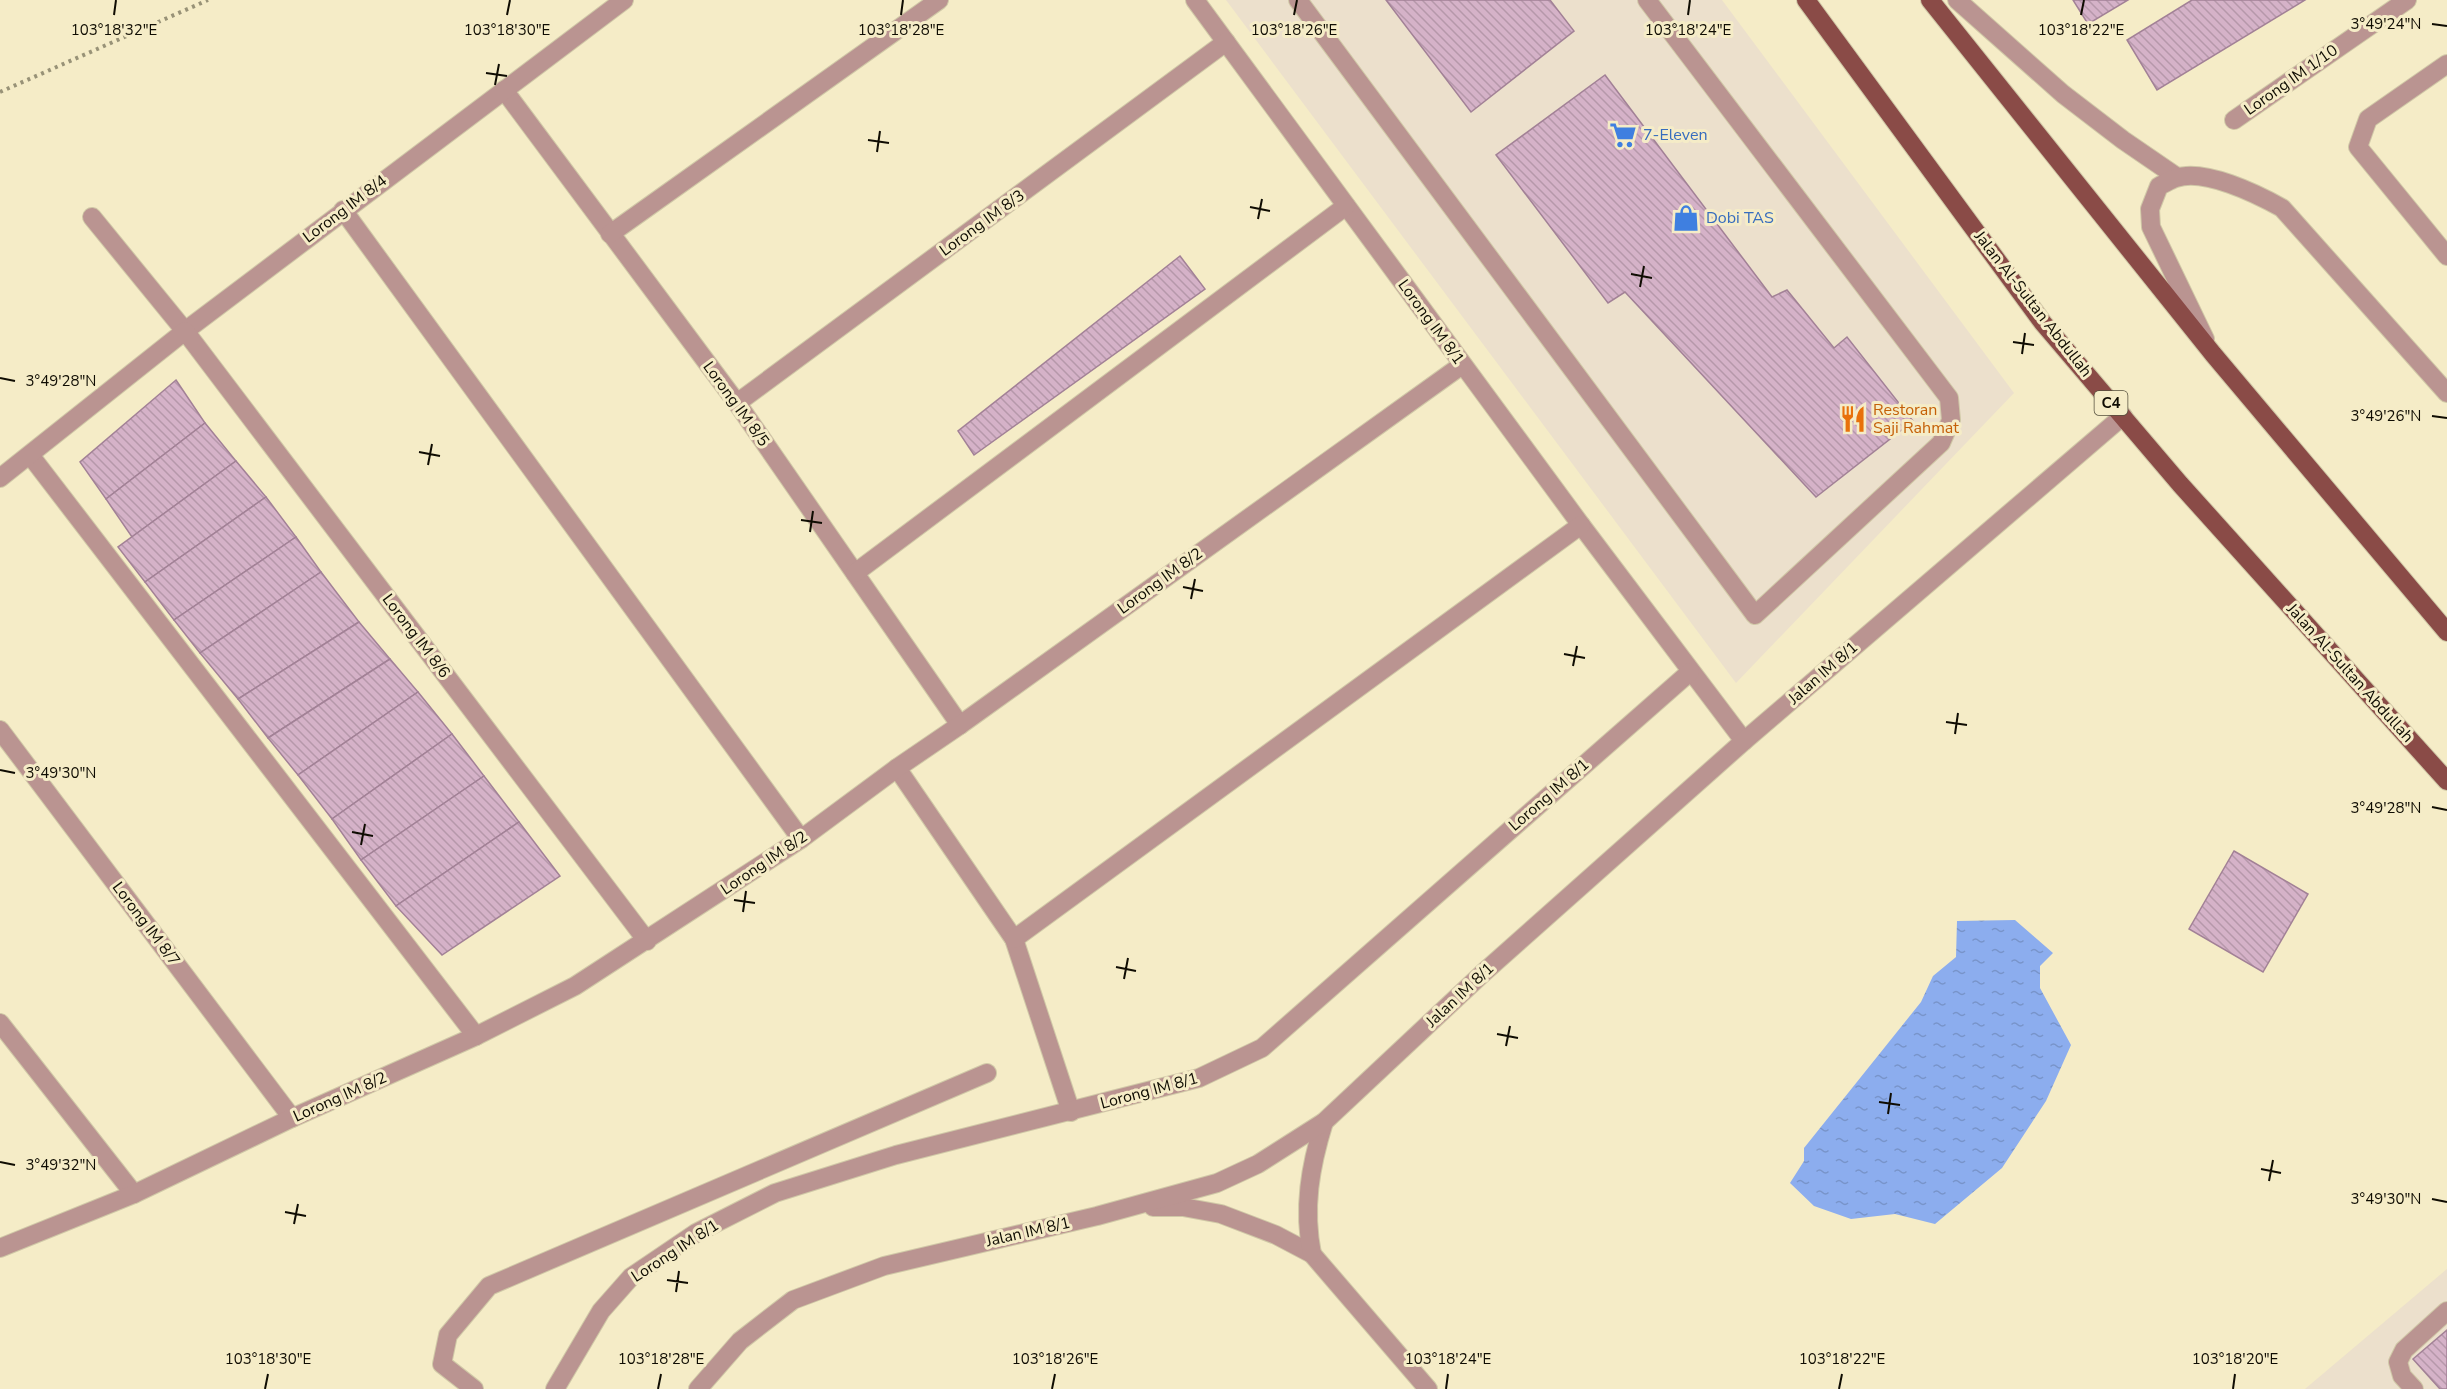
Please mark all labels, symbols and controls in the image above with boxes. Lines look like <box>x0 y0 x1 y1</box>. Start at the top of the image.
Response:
text: 3°49'24"N <box>2351 14 2421 34</box>
text: 103°18'32"E <box>71 20 157 40</box>
text: 103°18'30"E <box>464 20 550 40</box>
text: 103°18'28"E <box>858 20 944 40</box>
text: 103°18'26"E <box>1251 20 1337 40</box>
text: 103°18'24"E <box>1645 20 1731 40</box>
text: 103°18'22"E <box>2038 20 2124 40</box>
street label: Lorong IM 1/10 <box>2240 39 2342 121</box>
supermarket icon: 7-Eleven <box>1608 120 1638 150</box>
place label: 7-Eleven <box>1643 124 1708 146</box>
street label: Lorong IM 8/4 <box>298 170 392 248</box>
street label: Lorong IM 8/3 <box>935 185 1029 261</box>
shop icon: Dobi TAS <box>1671 203 1701 233</box>
place label: Dobi TAS <box>1706 207 1774 229</box>
street label: Jalan Al-Sultan Abdullah <box>1968 226 2097 382</box>
street label: Lorong IM 8/1 <box>1393 275 1469 369</box>
street label: Lorong IM 8/5 <box>698 357 774 451</box>
text: 3°49'28"N <box>26 371 96 391</box>
road number: C4 <box>2094 391 2128 415</box>
place label: Restoran Saji Rahmat <box>1873 399 1959 439</box>
restaurant icon: Restoran Saji Rahmat <box>1838 404 1868 434</box>
text: 3°49'26"N <box>2351 406 2421 426</box>
street label: Lorong IM 8/2 <box>1113 543 1207 619</box>
street label: Lorong IM 8/6 <box>377 589 455 683</box>
street label: Jalan Al-Sultan Abdullah <box>2281 598 2418 747</box>
street label: Jalan IM 8/1 <box>1783 637 1863 710</box>
street label: Lorong IM 8/1 <box>1504 754 1594 836</box>
text: 3°49'30"N <box>26 763 96 783</box>
text: 3°49'28"N <box>2351 798 2421 818</box>
street label: Lorong IM 8/2 <box>716 826 812 900</box>
street label: Lorong IM 8/7 <box>107 877 185 971</box>
street label: Jalan IM 8/1 <box>1420 958 1499 1033</box>
street label: Lorong IM 8/2 <box>290 1067 390 1127</box>
street label: Lorong IM 8/1 <box>1098 1067 1200 1115</box>
text: 3°49'32"N <box>26 1155 96 1175</box>
text: 3°49'30"N <box>2351 1189 2421 1209</box>
street label: Jalan IM 8/1 <box>983 1212 1072 1253</box>
street label: Lorong IM 8/1 <box>627 1214 723 1288</box>
text: 103°18'30"E <box>225 1349 311 1369</box>
text: 103°18'28"E <box>618 1349 704 1369</box>
text: 103°18'26"E <box>1012 1349 1098 1369</box>
text: 103°18'24"E <box>1405 1349 1491 1369</box>
text: 103°18'22"E <box>1799 1349 1885 1369</box>
text: 103°18'20"E <box>2192 1349 2278 1369</box>

